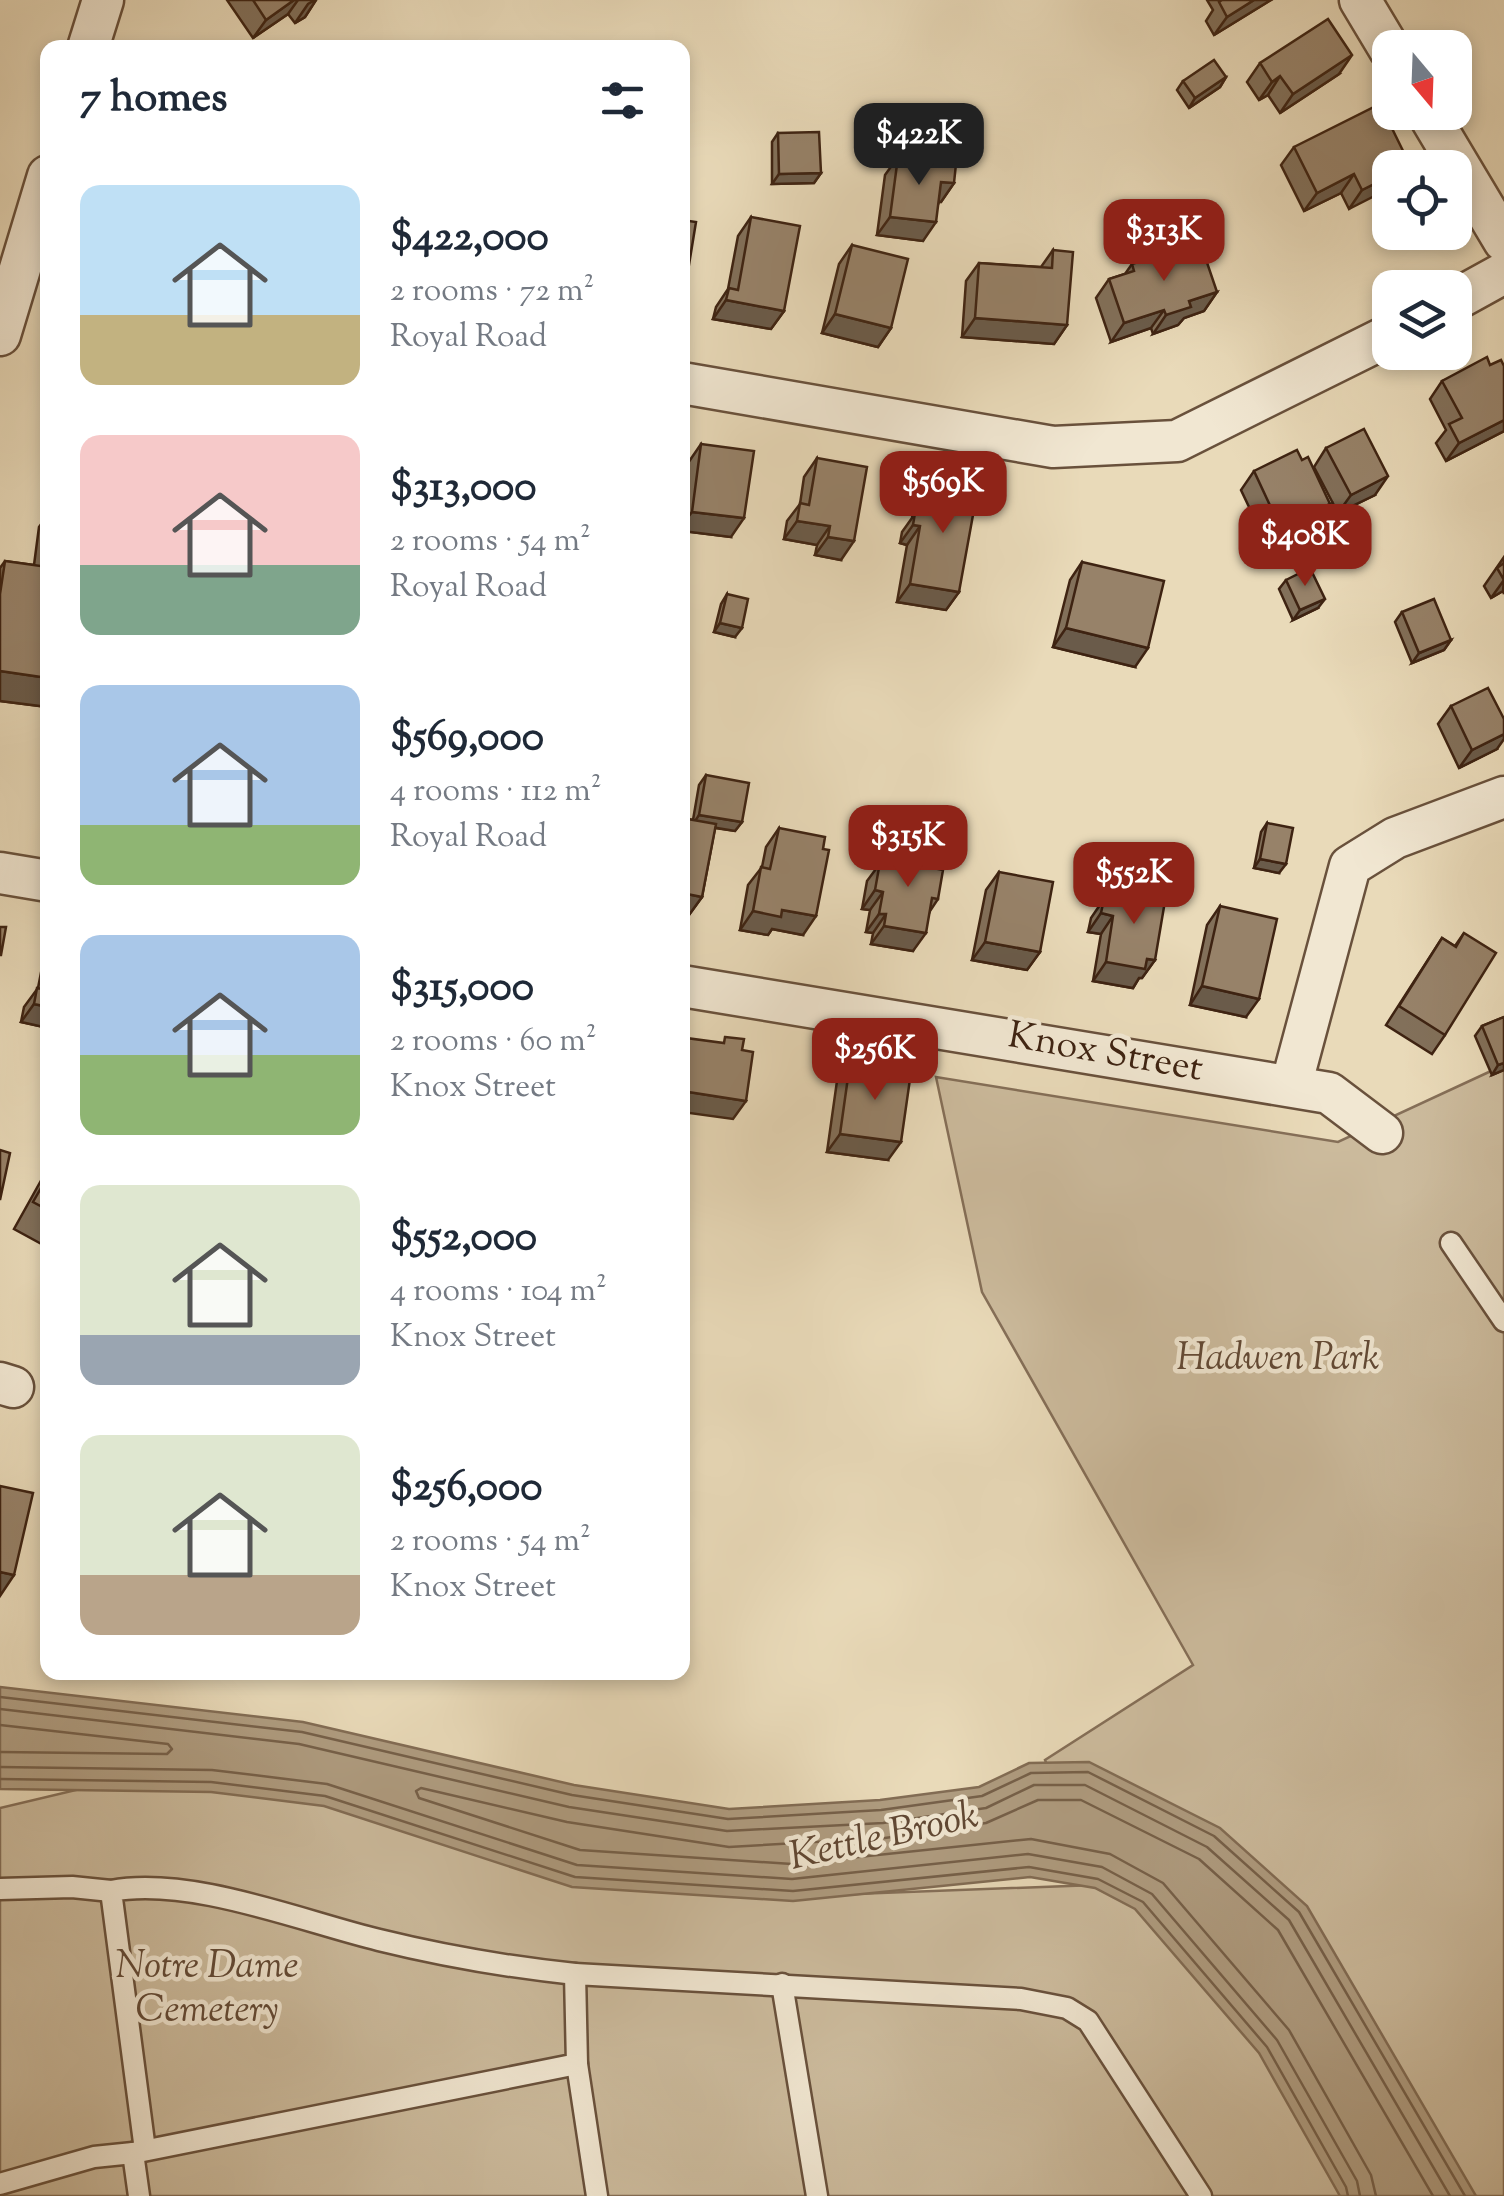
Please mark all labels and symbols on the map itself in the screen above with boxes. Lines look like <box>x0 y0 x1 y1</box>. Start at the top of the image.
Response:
north arrow <box>1372 30 1472 130</box>
pin: $422K <box>849 103 989 188</box>
pin: $313K <box>1094 199 1234 284</box>
pin: $569K <box>873 451 1013 536</box>
pin: $408K <box>1235 504 1375 589</box>
pin: $315K <box>838 805 978 890</box>
pin: $552K <box>1064 842 1204 927</box>
street label: Knox Street <box>1003 1010 1207 1098</box>
pin: $256K <box>805 1018 945 1103</box>
park label: Hadwen Park <box>1177 1333 1379 1387</box>
water label: Kettle Brook <box>784 1789 984 1887</box>
park label: Notre Dame Cemetery <box>116 1941 298 2039</box>

